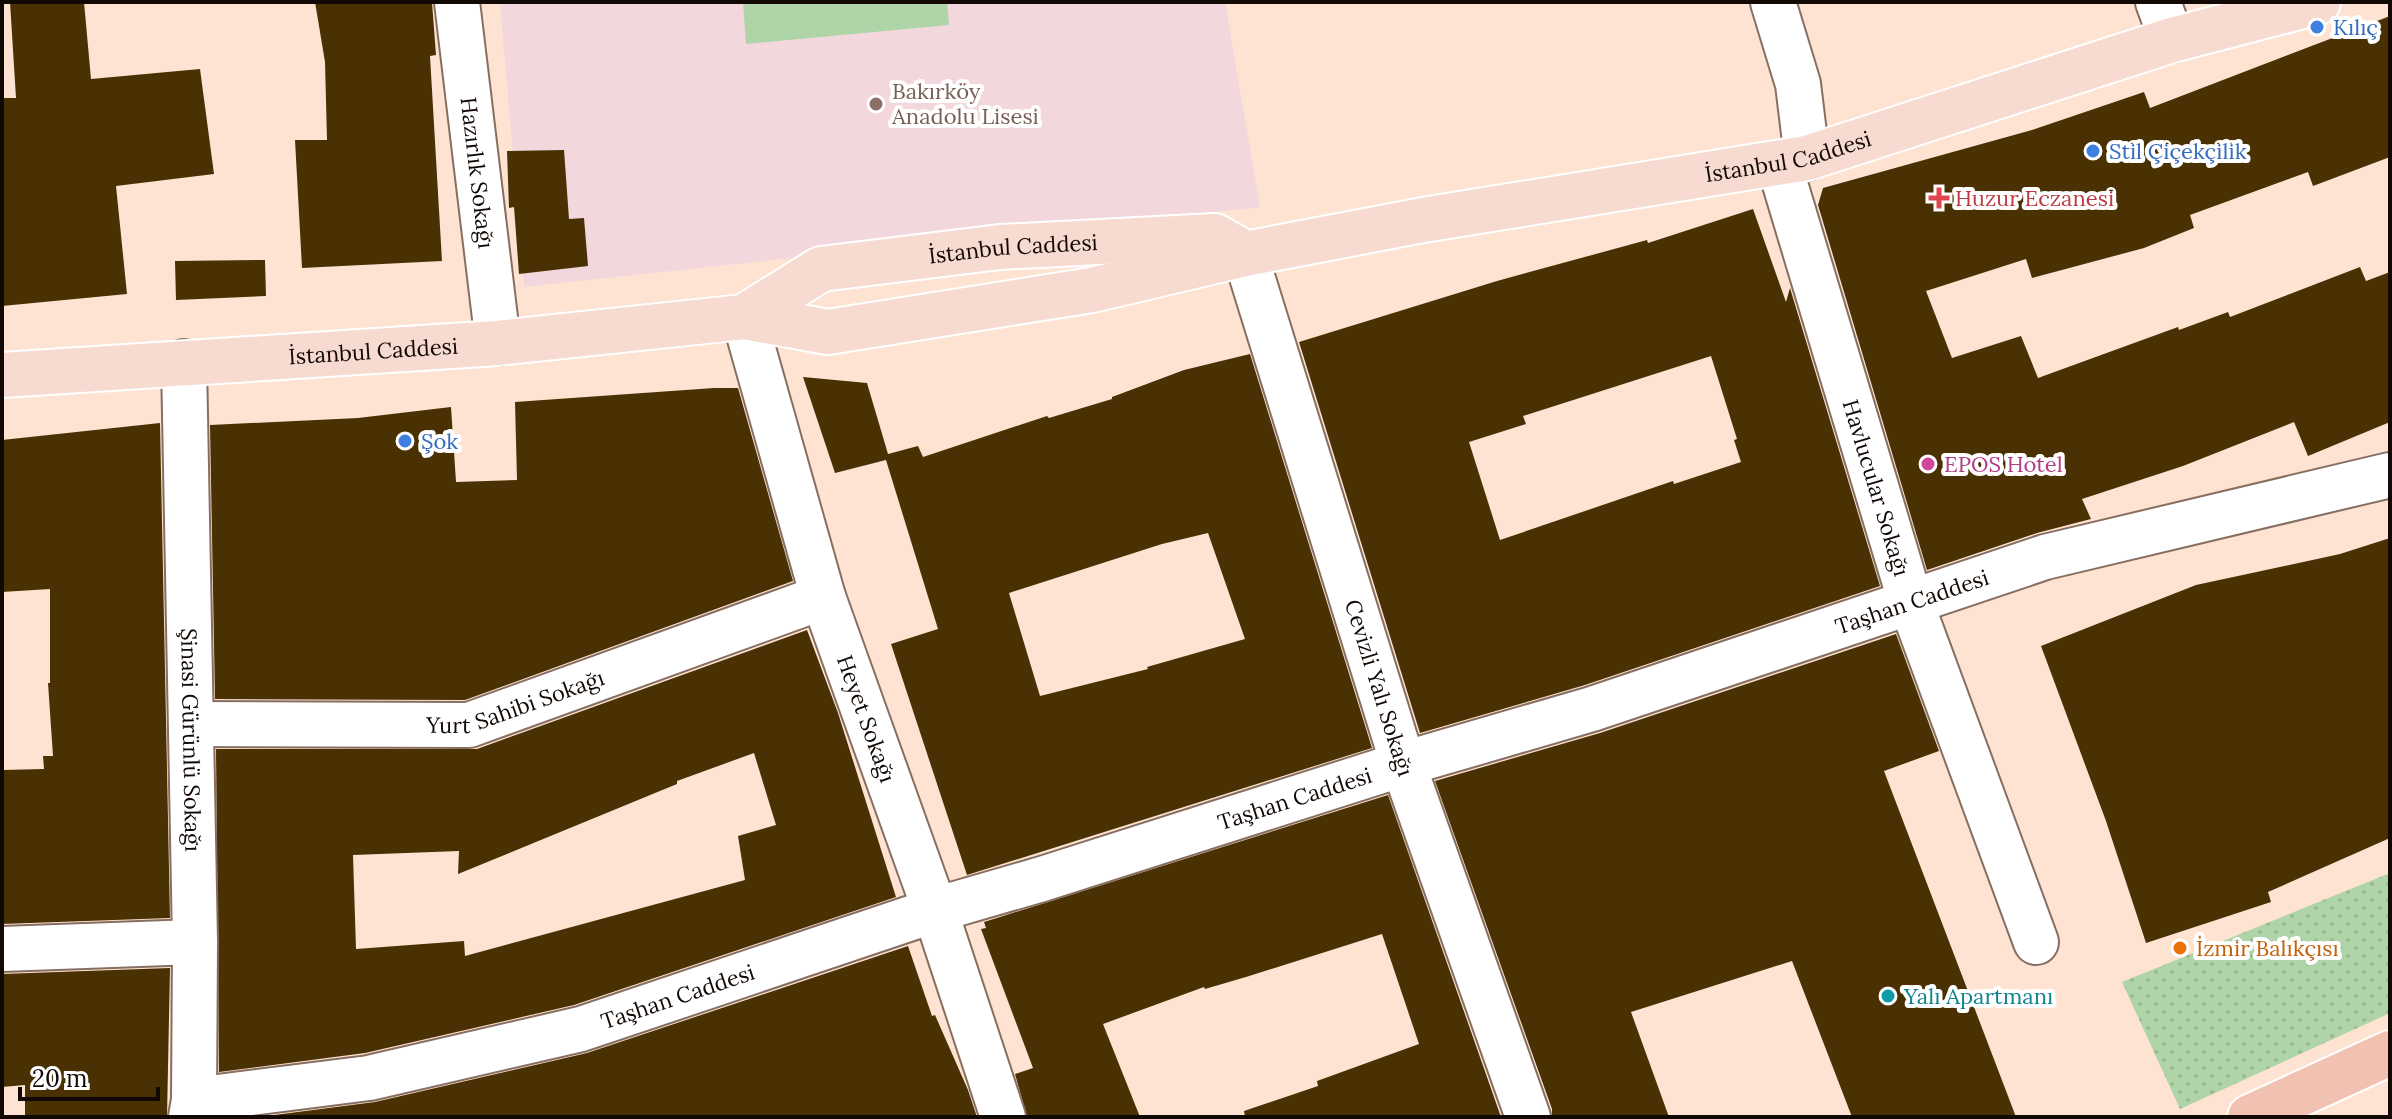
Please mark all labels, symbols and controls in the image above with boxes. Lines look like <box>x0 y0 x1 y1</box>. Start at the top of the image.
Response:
place label: Kılıç <box>2333 13 2378 41</box>
marker: Kılıç <box>2308 18 2326 36</box>
place label: Bakırköy Anadolu Lisesi <box>891 77 1039 130</box>
street label: Hazırlık Sokağı <box>455 95 501 250</box>
marker: Bakırköy Anadolu Lisesi <box>867 95 885 113</box>
street label: İstanbul Caddesi <box>1703 124 1875 188</box>
place label: Stil Çiçekçilik <box>2109 137 2247 165</box>
marker: Stil Çiçekçilik <box>2084 142 2102 160</box>
place label: Huzur Eczanesi <box>1955 184 2114 212</box>
marker: Huzur Eczanesi <box>1930 189 1948 207</box>
street label: İstanbul Caddesi <box>927 228 1098 270</box>
street label: İstanbul Caddesi <box>288 332 459 370</box>
street label: Havlucular Sokağı <box>1837 396 1916 579</box>
place label: Şok <box>421 427 458 455</box>
marker: Şok <box>396 432 414 450</box>
place label: EPOS Hotel <box>1944 450 2063 478</box>
marker: EPOS Hotel <box>1919 455 1937 473</box>
street label: Taşhan Caddesi <box>1832 563 1992 640</box>
street label: Cevizli Yalı Sokağı <box>1339 596 1420 780</box>
street label: Şinasi Gürünlü Sokağı <box>175 628 207 852</box>
street label: Heyet Sokağı <box>831 651 902 786</box>
street label: Yurt Sahibi Sokağı <box>425 663 608 739</box>
street label: Taşhan Caddesi <box>1214 761 1375 836</box>
place label: İzmir Balıkçısı <box>2196 934 2339 962</box>
marker: İzmir Balıkçısı <box>2171 939 2189 957</box>
street label: Taşhan Caddesi <box>597 958 758 1035</box>
place label: Yalı Apartmanı <box>1903 982 2053 1010</box>
marker: Yalı Apartmanı <box>1879 987 1897 1005</box>
scale bar <box>20 1051 158 1101</box>
text: 20 m <box>32 1063 88 1094</box>

